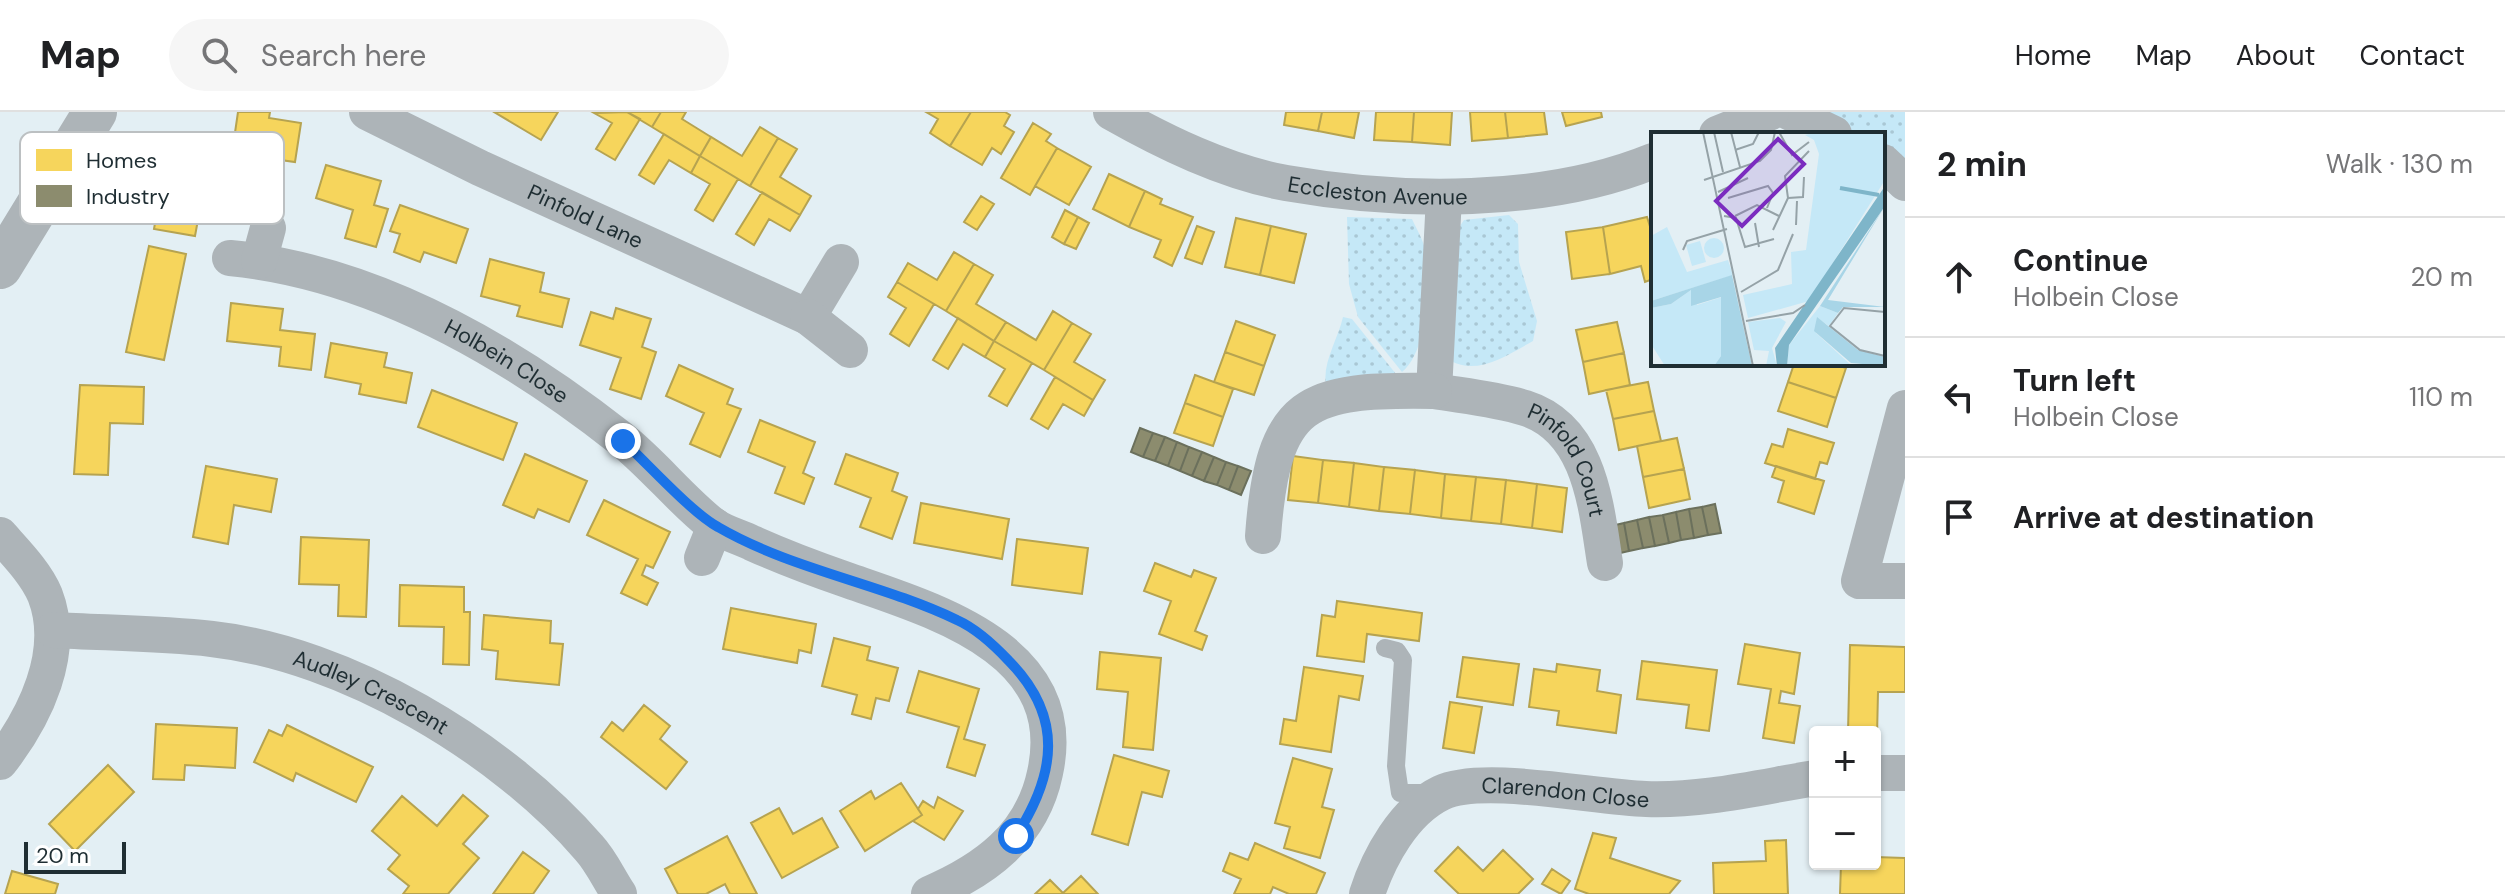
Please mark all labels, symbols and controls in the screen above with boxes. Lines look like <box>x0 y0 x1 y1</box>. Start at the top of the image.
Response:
search box <box>169 19 729 91</box>
text: Map <box>40 30 121 80</box>
icon: search <box>197 33 241 77</box>
text: Search here <box>261 36 426 75</box>
text: Home <box>2015 37 2091 74</box>
text: Map <box>2135 37 2192 74</box>
text: About <box>2236 37 2315 74</box>
text: Contact <box>2359 37 2465 74</box>
legend <box>20 132 284 224</box>
inset map <box>1651 132 1885 366</box>
text: 2 min <box>1937 142 2027 187</box>
text: Homes <box>86 146 157 175</box>
text: Walk · 130 m <box>2326 147 2473 181</box>
street label: Eccleston Avenue <box>1285 170 1468 212</box>
street label: Pinfold Lane <box>523 178 648 255</box>
text: Industry <box>86 182 170 211</box>
text: Continue <box>2013 241 2148 280</box>
icon: ahead <box>1937 255 1981 299</box>
text: 20 m <box>2410 260 2473 294</box>
text: Holbein Close <box>2013 280 2179 314</box>
street label: Holbein Close <box>440 313 574 410</box>
text: Turn left <box>2013 361 2136 400</box>
icon: left <box>1937 375 1981 419</box>
text: 110 m <box>2409 380 2473 414</box>
street label: Pinfold Court <box>1523 396 1611 519</box>
text: Holbein Close <box>2013 400 2179 434</box>
route end <box>605 423 641 459</box>
icon: arrive <box>1937 495 1981 539</box>
text: Arrive at destination <box>2013 498 2314 537</box>
street label: Audley Crescent <box>289 643 454 741</box>
map controls <box>1809 726 1881 870</box>
button: + <box>1809 726 1881 798</box>
street label: Clarendon Close <box>1481 771 1650 814</box>
button: − <box>1809 798 1881 870</box>
route start <box>998 818 1034 854</box>
scale bar <box>24 838 126 874</box>
text: 20 m <box>36 841 89 870</box>

